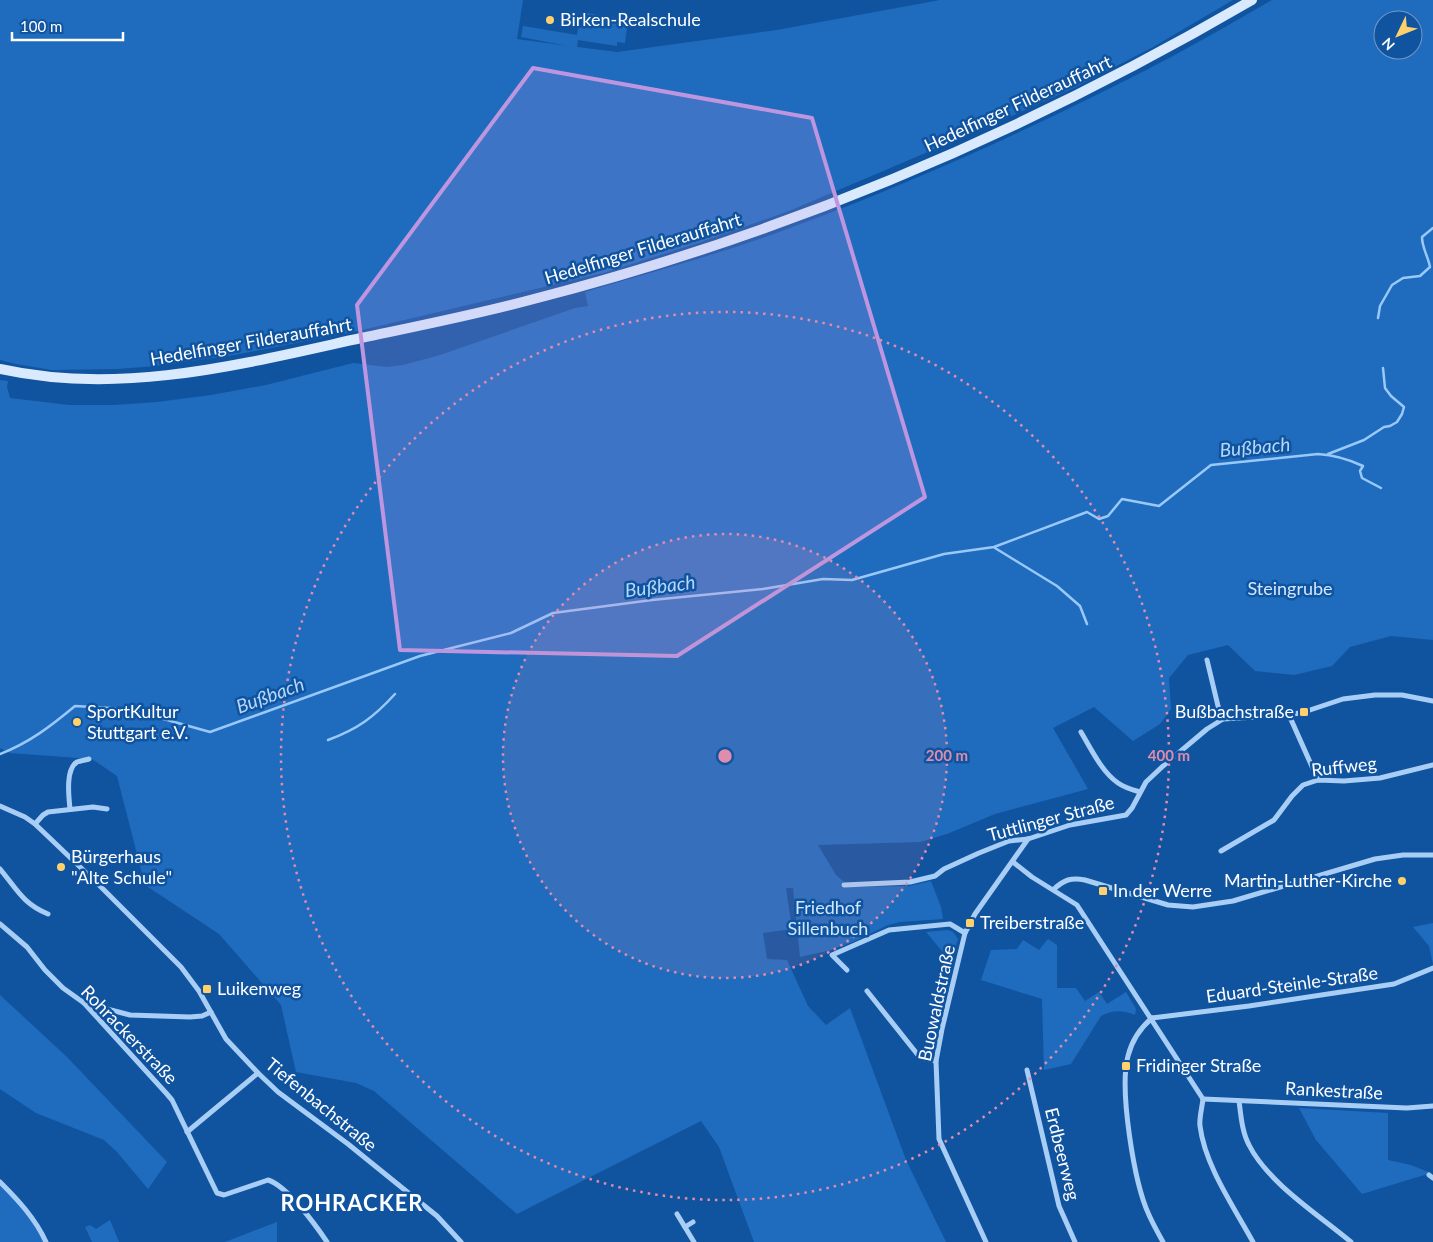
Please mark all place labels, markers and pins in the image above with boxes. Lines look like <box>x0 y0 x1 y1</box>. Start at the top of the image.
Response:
place label: Birken-Realschule <box>560 8 701 30</box>
marker: Birken-Realschule <box>544 14 556 26</box>
place label: SportKultur Stuttgart e.V. <box>87 700 189 743</box>
place label: Bußbachstraße <box>1175 700 1294 722</box>
marker: Bußbachstraße <box>1298 706 1310 718</box>
marker: SportKultur Stuttgart e.V. <box>71 716 83 728</box>
centre of rings <box>716 747 734 765</box>
place label: Bürgerhaus "Alte Schule" <box>71 845 172 888</box>
marker: Bürgerhaus "Alte Schule" <box>55 861 67 873</box>
place label: Martin-Luther-Kirche <box>1224 869 1392 891</box>
marker: Martin-Luther-Kirche <box>1396 875 1408 887</box>
place label: In der Werre <box>1113 879 1212 901</box>
marker: In der Werre <box>1097 885 1109 897</box>
place label: Treiberstraße <box>980 911 1084 933</box>
marker: Treiberstraße <box>964 917 976 929</box>
place label: Luikenweg <box>217 977 301 999</box>
marker: Luikenweg <box>201 983 213 995</box>
place label: Fridinger Straße <box>1136 1054 1261 1076</box>
marker: Fridinger Straße <box>1120 1060 1132 1072</box>

